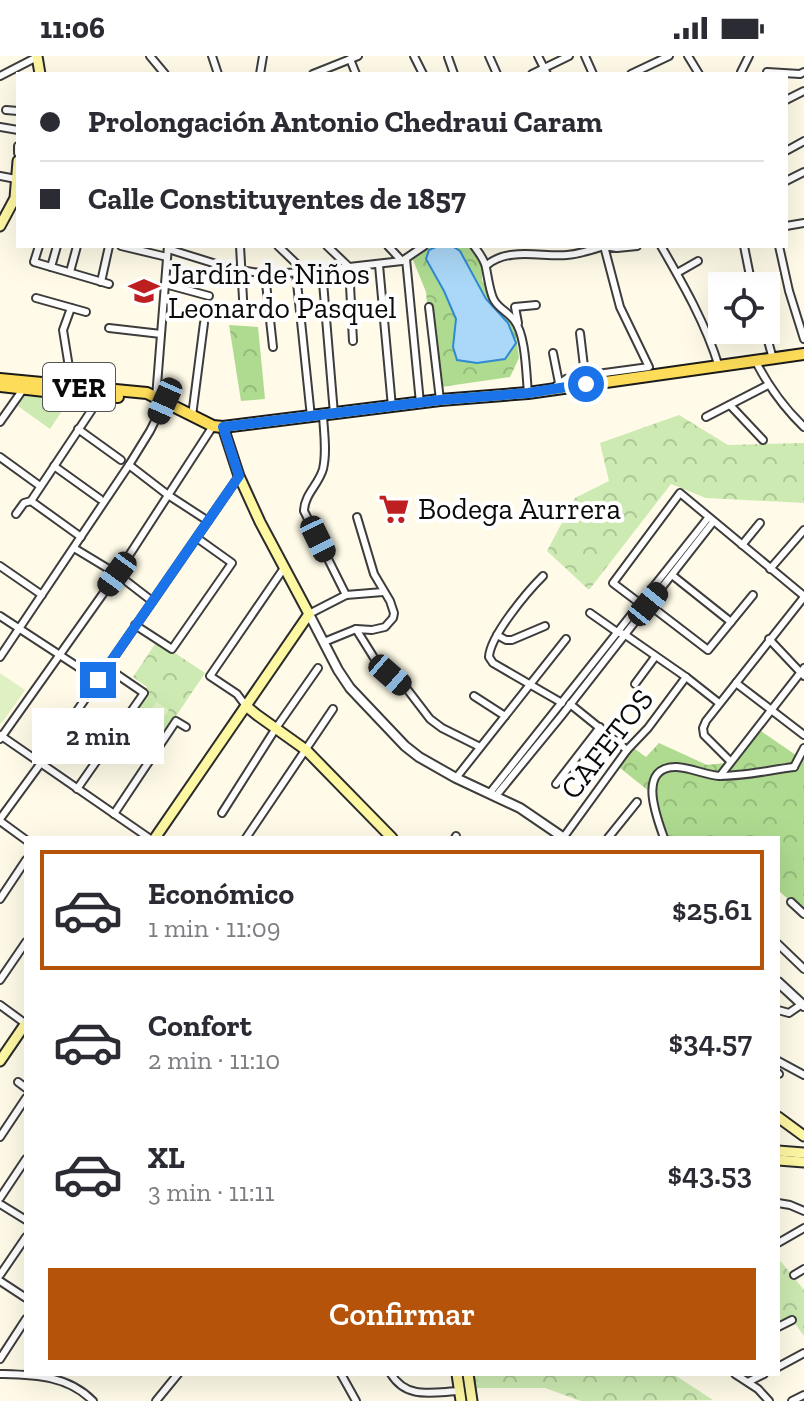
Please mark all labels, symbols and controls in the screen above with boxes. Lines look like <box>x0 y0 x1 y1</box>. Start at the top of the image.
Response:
text: 11:06 <box>40 10 105 46</box>
text: Prolongación Antonio Chedraui Caram <box>88 104 603 140</box>
text: Calle Constituyentes de 1857 <box>88 181 466 217</box>
place label: Jardín de Niños Leonardo Pasquel <box>168 256 396 326</box>
map controls <box>708 272 780 344</box>
button: locate <box>708 272 780 344</box>
school or university icon: Jardín de Niños Leonardo Pasquel <box>127 274 161 308</box>
road number: VER <box>43 363 115 411</box>
route start <box>568 366 604 402</box>
car <box>144 374 186 428</box>
place label: Bodega Aurrera <box>418 491 621 527</box>
supermarket icon: Bodega Aurrera <box>377 492 411 526</box>
car <box>297 512 339 566</box>
car <box>93 548 141 600</box>
car <box>624 578 672 630</box>
car <box>364 650 416 700</box>
route end <box>80 662 116 698</box>
street label: CAFETOS <box>553 682 661 806</box>
callout: 2 min <box>32 708 164 764</box>
text: 2 min <box>66 720 130 752</box>
icon: car <box>52 874 124 946</box>
text: Económico <box>148 876 294 912</box>
text: $25.61 <box>672 892 752 928</box>
text: 1 min · 11:09 <box>148 912 281 944</box>
icon: car <box>52 1006 124 1078</box>
text: Confort <box>148 1008 252 1044</box>
text: $34.57 <box>669 1024 752 1060</box>
text: 2 min · 11:10 <box>148 1044 280 1076</box>
icon: car <box>52 1138 124 1210</box>
text: XL <box>148 1140 185 1176</box>
text: $43.53 <box>668 1156 752 1192</box>
text: 3 min · 11:11 <box>148 1176 275 1208</box>
button: Confirmar <box>48 1268 756 1360</box>

